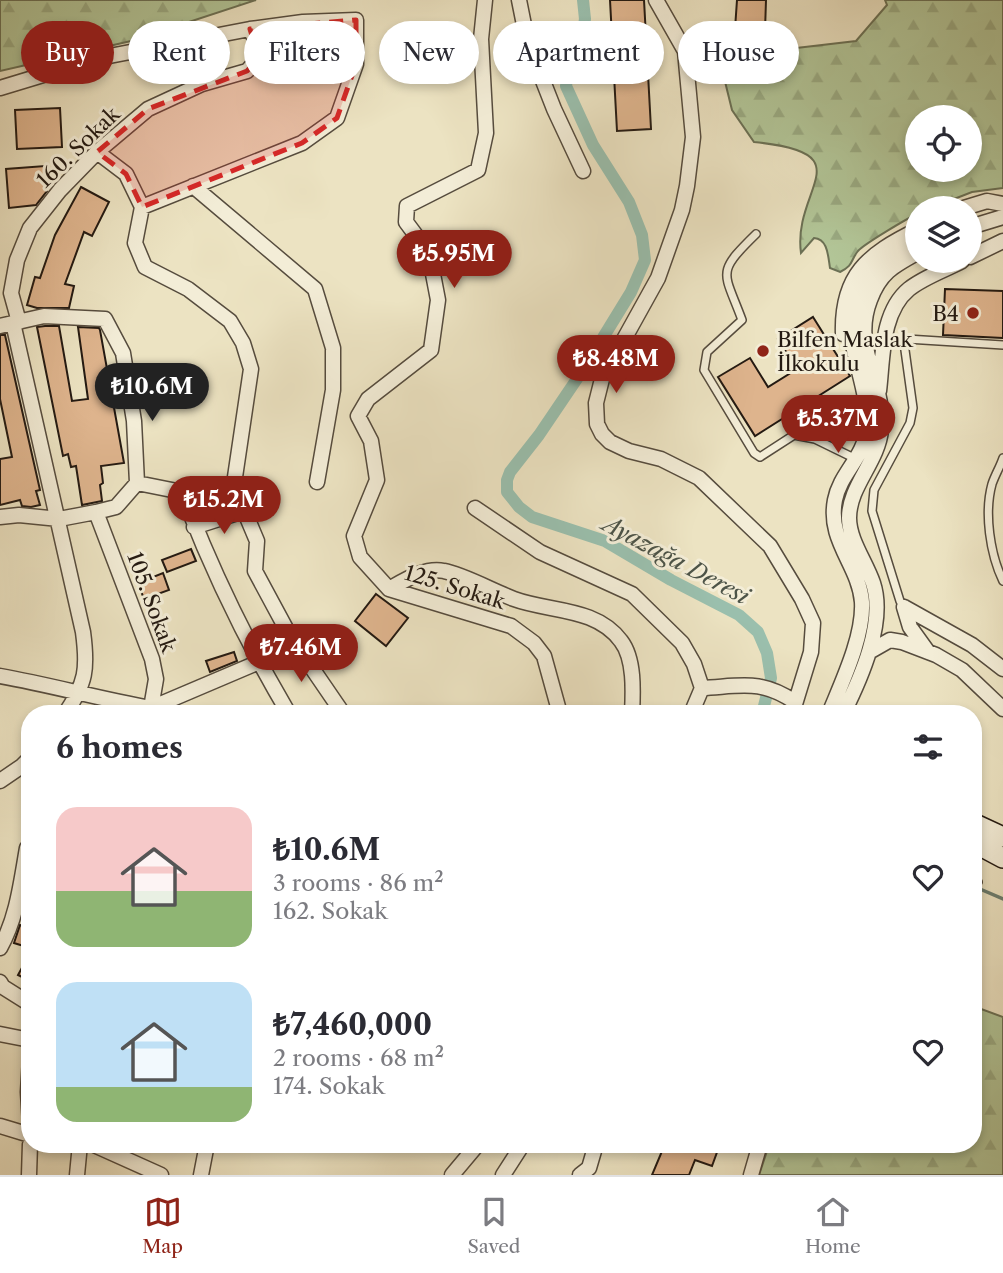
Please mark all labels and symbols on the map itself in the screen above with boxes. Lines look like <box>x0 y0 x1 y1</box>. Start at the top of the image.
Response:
street label: 160. Sokak <box>31 101 125 193</box>
pin: ₺5.95M <box>397 230 511 290</box>
place label: B4 <box>932 301 959 326</box>
marker: B4 <box>965 305 981 321</box>
place label: Bilfen Maslak İlkokulu <box>777 327 914 376</box>
pin: ₺8.48M <box>559 336 673 395</box>
marker: Bilfen Maslak İlkokulu <box>755 343 771 359</box>
pin: ₺10.6M <box>95 364 209 423</box>
pin: ₺5.37M <box>781 396 895 455</box>
pin: ₺15.2M <box>167 476 281 536</box>
water label: Ayazağa Deresi <box>595 508 756 611</box>
street label: 105. Sokak <box>122 548 182 656</box>
street label: 125. Sokak <box>402 560 509 614</box>
pin: ₺7.46M <box>244 624 358 684</box>

